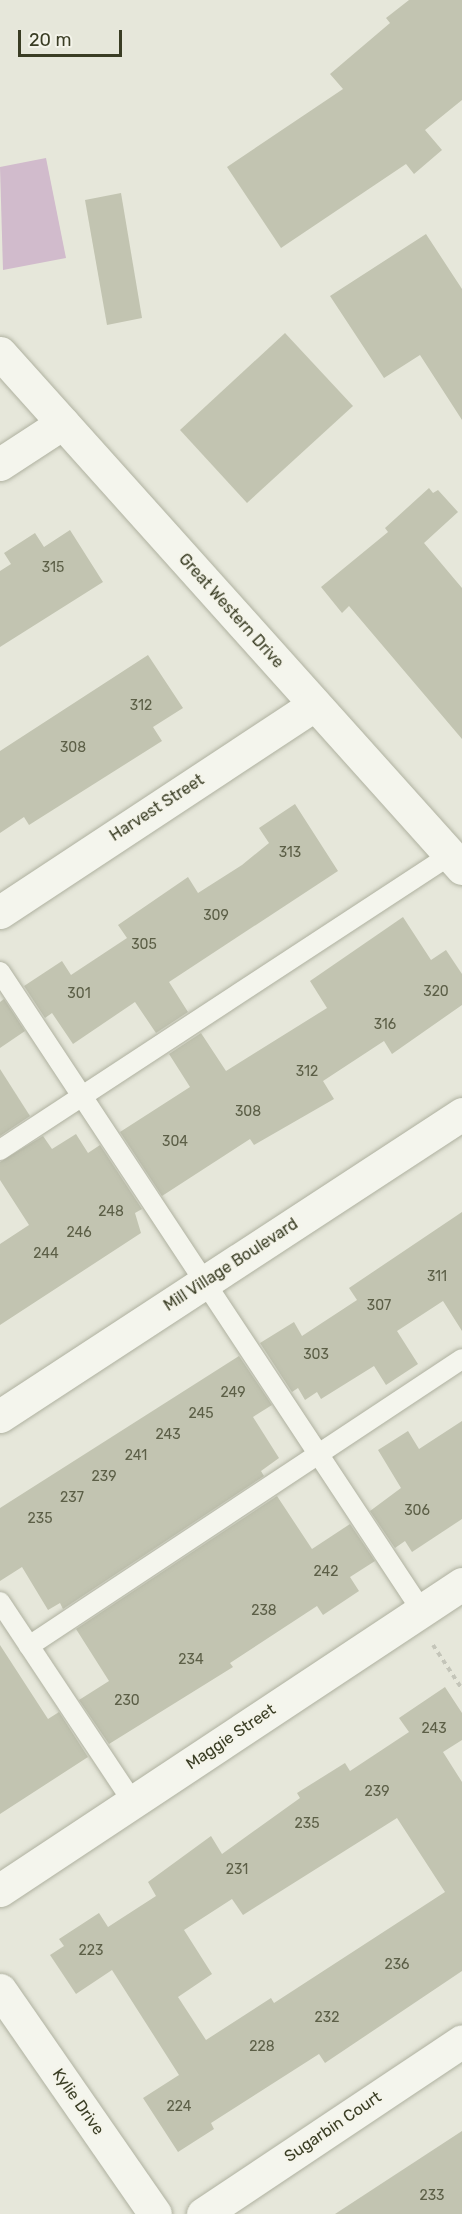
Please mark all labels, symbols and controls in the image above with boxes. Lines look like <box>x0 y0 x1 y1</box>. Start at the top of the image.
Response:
scale bar <box>21 18 124 56</box>
text: 20 m <box>29 29 71 51</box>
street label: Great Western Drive <box>174 550 288 672</box>
house number: 315 <box>42 560 64 576</box>
house number: 312 <box>130 698 152 714</box>
house number: 308 <box>60 740 86 756</box>
street label: Harvest Street <box>106 770 208 846</box>
house number: 313 <box>279 845 301 861</box>
house number: 309 <box>203 908 229 924</box>
house number: 305 <box>131 937 157 953</box>
house number: 320 <box>423 984 449 1000</box>
house number: 301 <box>67 986 91 1002</box>
house number: 316 <box>374 1017 396 1033</box>
house number: 312 <box>296 1064 318 1080</box>
house number: 308 <box>235 1104 261 1120</box>
house number: 304 <box>162 1134 188 1150</box>
house number: 248 <box>98 1204 124 1220</box>
street label: Mill Village Boulevard <box>160 1214 302 1316</box>
house number: 246 <box>66 1225 92 1241</box>
house number: 244 <box>33 1246 59 1262</box>
house number: 311 <box>427 1269 447 1285</box>
house number: 307 <box>367 1298 391 1314</box>
house number: 303 <box>303 1347 329 1363</box>
house number: 249 <box>221 1385 245 1401</box>
house number: 245 <box>188 1406 214 1422</box>
house number: 243 <box>155 1427 181 1443</box>
house number: 241 <box>125 1448 147 1464</box>
house number: 239 <box>92 1469 116 1485</box>
house number: 237 <box>60 1490 84 1506</box>
house number: 306 <box>404 1503 430 1519</box>
house number: 235 <box>28 1511 52 1527</box>
house number: 242 <box>314 1564 338 1580</box>
house number: 238 <box>251 1603 277 1619</box>
house number: 234 <box>178 1652 204 1668</box>
house number: 230 <box>114 1693 140 1709</box>
street label: Maggie Street <box>183 1700 279 1774</box>
house number: 243 <box>421 1721 447 1737</box>
house number: 239 <box>365 1784 389 1800</box>
house number: 235 <box>295 1816 319 1832</box>
house number: 231 <box>226 1862 248 1878</box>
house number: 223 <box>79 1943 103 1959</box>
house number: 236 <box>384 1957 410 1973</box>
house number: 232 <box>315 2010 339 2026</box>
house number: 228 <box>249 2039 275 2055</box>
street label: Kylie Drive <box>48 2065 108 2139</box>
street label: Sugarbin Court <box>281 2087 385 2167</box>
house number: 224 <box>167 2099 191 2115</box>
house number: 233 <box>419 2188 445 2204</box>

